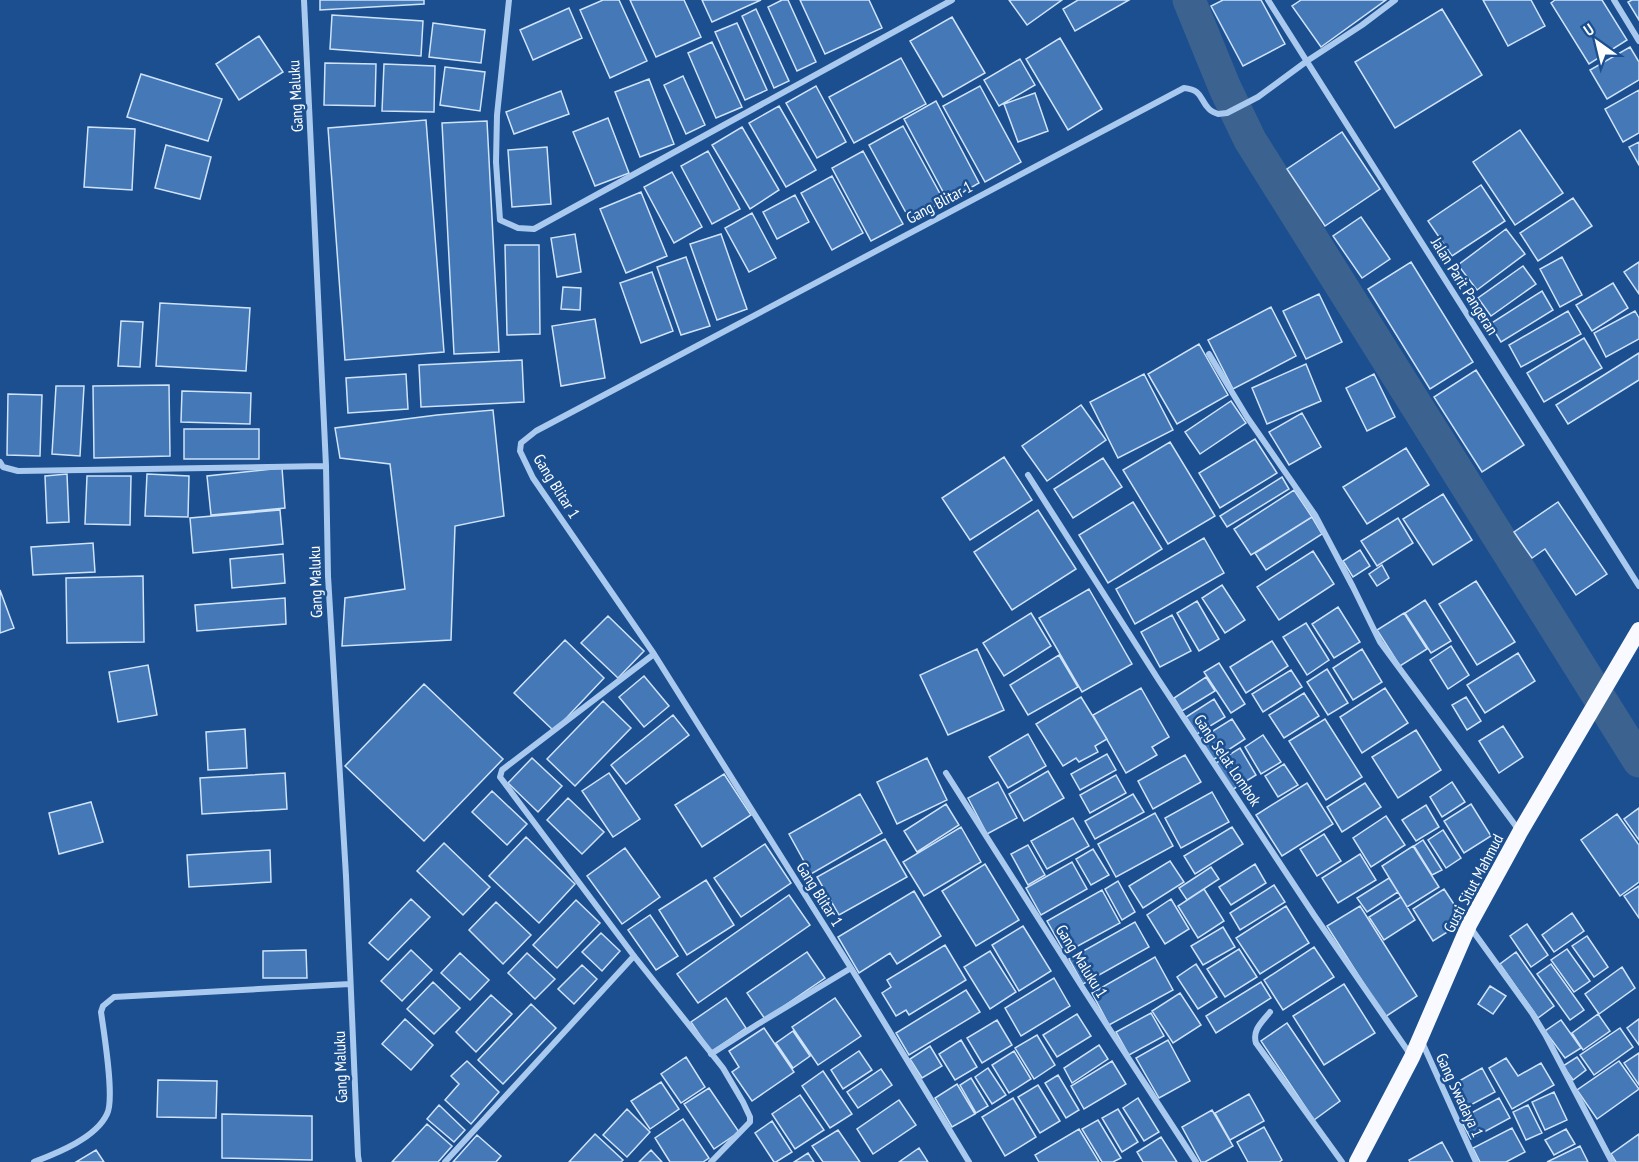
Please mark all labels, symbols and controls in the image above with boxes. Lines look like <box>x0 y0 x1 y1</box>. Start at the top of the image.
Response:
north arrow <box>1567 12 1627 72</box>
text: U <box>1580 19 1598 40</box>
street label: Gang Maluku <box>283 59 307 132</box>
street label: Gang Blitar 1 <box>902 176 976 228</box>
street label: Jalan Parit Pangeran <box>1427 233 1503 338</box>
street label: Gang Blitar 1 <box>529 450 585 522</box>
street label: Gang Maluku <box>304 546 326 618</box>
street label: Gang Selat Lombok <box>1190 710 1266 810</box>
street label: Gusti Situt Mahmud <box>1439 830 1507 936</box>
street label: Gang Blitar 1 <box>792 858 848 930</box>
street label: Gang Maluku 1 <box>1052 921 1112 1001</box>
street label: Gang Maluku <box>329 1031 351 1103</box>
street label: Gang Swadaya 1 <box>1432 1050 1488 1140</box>

